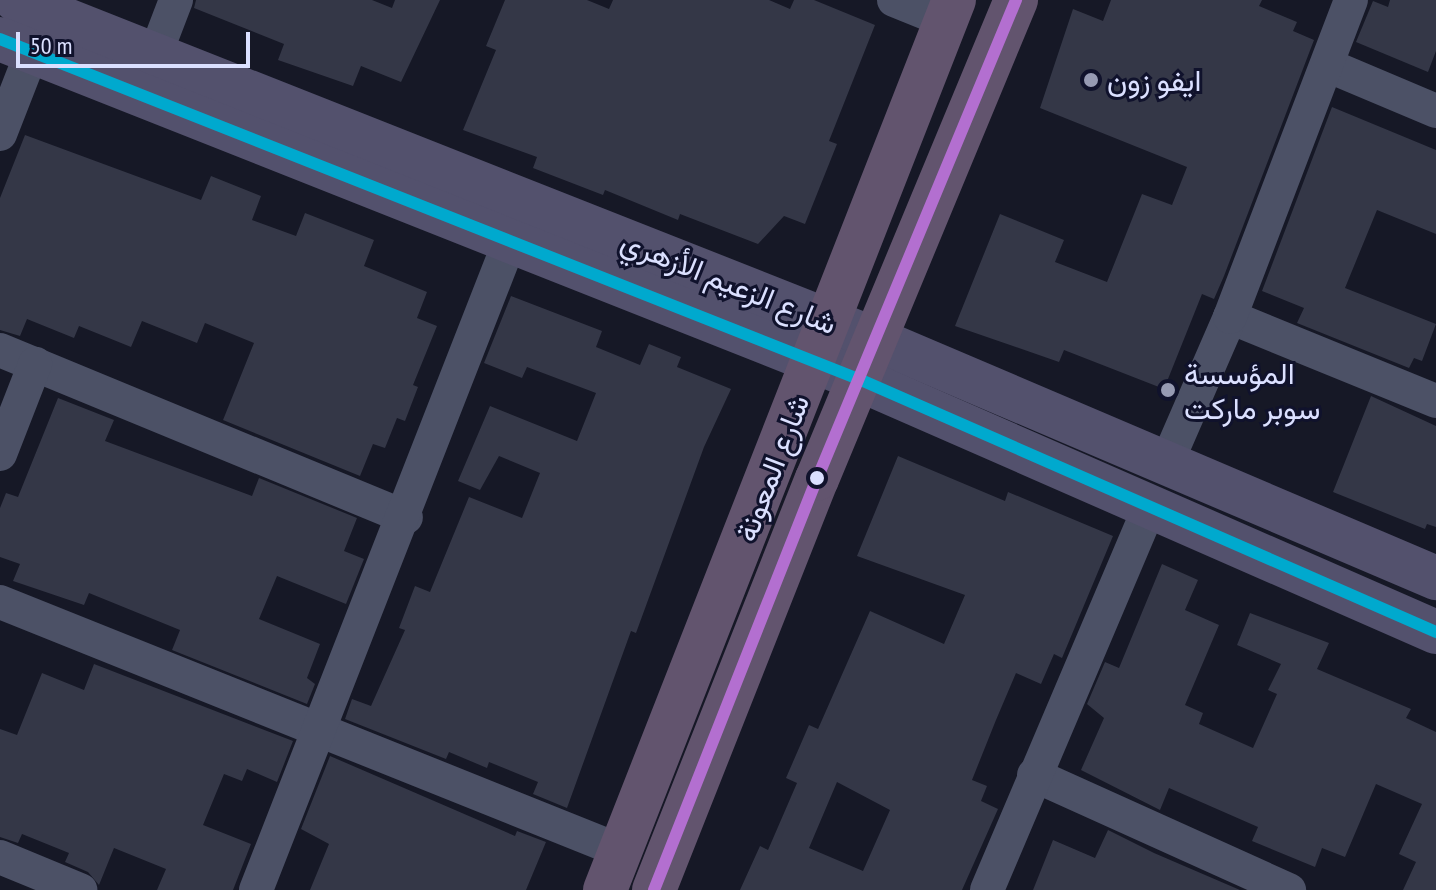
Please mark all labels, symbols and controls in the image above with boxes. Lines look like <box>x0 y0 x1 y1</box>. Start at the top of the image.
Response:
scale bar <box>20 16 254 66</box>
text: 50 m <box>30 30 72 61</box>
place label: ايفو زون <box>1107 62 1201 98</box>
marker: ايفو زون <box>1082 71 1100 89</box>
street label: شارع الزعيم الأزهري <box>616 222 842 342</box>
place label: المؤسسة سوبر ماركت <box>1184 355 1320 426</box>
marker: المؤسسة سوبر ماركت <box>1159 381 1177 399</box>
street label: شارع المعونة <box>728 390 816 546</box>
unlabelled marker <box>809 470 825 486</box>

